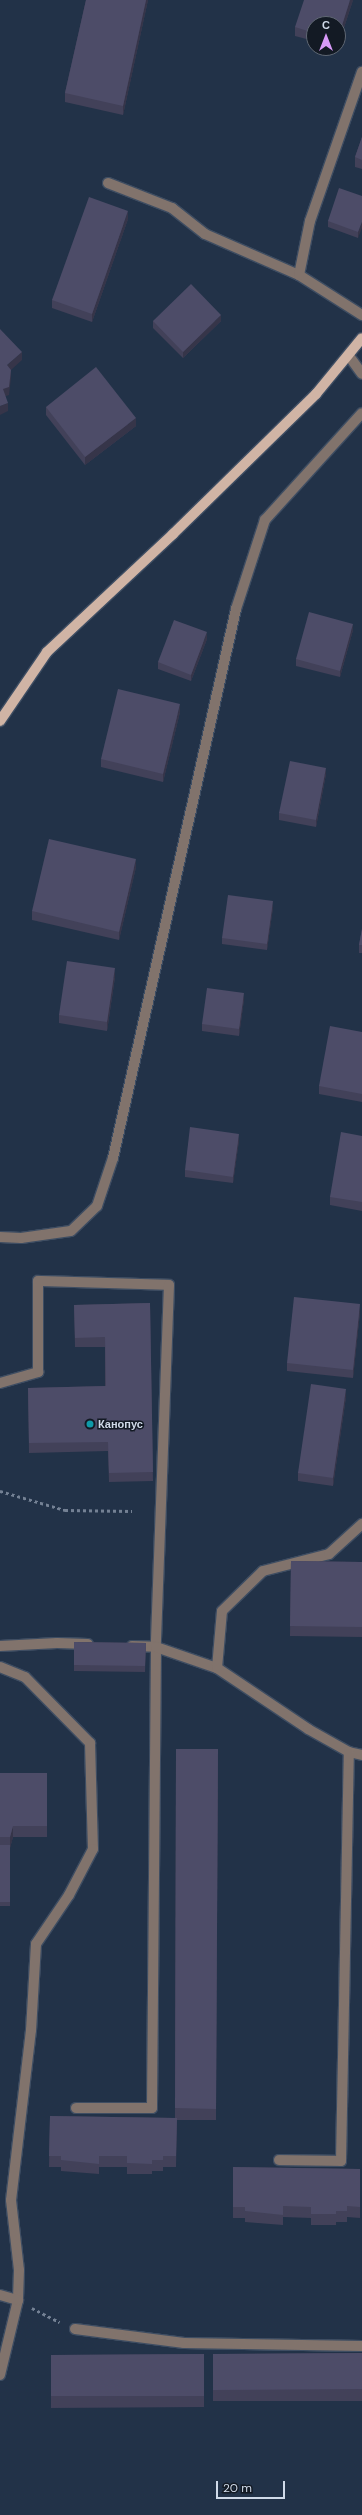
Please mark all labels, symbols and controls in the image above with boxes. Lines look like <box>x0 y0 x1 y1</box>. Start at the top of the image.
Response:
north arrow <box>306 16 346 56</box>
text: С <box>322 18 330 32</box>
place label: Канопус <box>98 1417 143 1431</box>
marker: Канопус <box>85 1419 95 1429</box>
scale bar <box>218 2473 287 2499</box>
text: 20 m <box>223 2480 252 2496</box>

